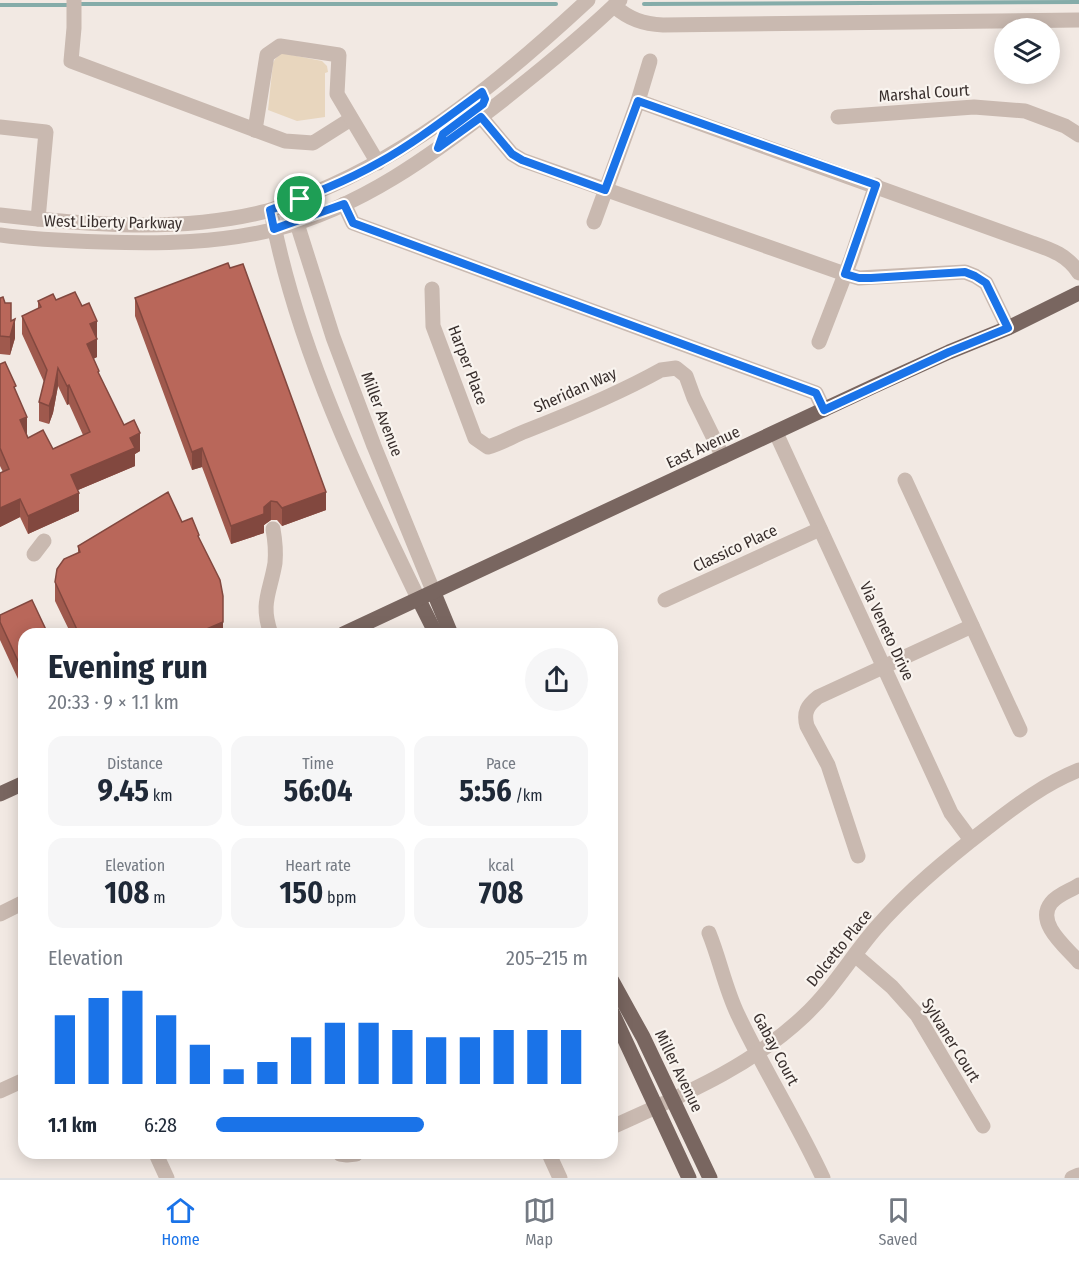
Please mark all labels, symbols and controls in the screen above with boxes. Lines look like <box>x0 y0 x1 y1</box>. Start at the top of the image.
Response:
map controls <box>994 18 1060 84</box>
button: layers <box>994 18 1060 84</box>
street label: Marshal Court <box>878 80 971 106</box>
pin <box>274 173 325 224</box>
icon: arrive <box>283 182 316 215</box>
street label: West Liberty Parkway <box>44 211 183 233</box>
street label: Harper Place <box>444 323 492 407</box>
street label: Sheridan Way <box>531 363 620 417</box>
street label: Miller Avenue <box>357 369 407 459</box>
street label: East Avenue <box>663 422 743 472</box>
street label: Classico Place <box>690 520 780 576</box>
street label: Via Veneto Drive <box>856 579 918 683</box>
text: Evening run <box>48 647 208 687</box>
button: share <box>525 648 588 711</box>
text: 20:33 · 9 × 1.1 km <box>48 690 179 714</box>
text: Distance <box>107 754 163 773</box>
text: Time <box>302 754 334 773</box>
text: Pace <box>486 754 516 773</box>
text: 9.45 <box>97 773 149 809</box>
text: 56:04 <box>283 773 353 809</box>
text: 5:56 <box>459 773 512 809</box>
text: km <box>149 786 173 805</box>
text: /km <box>512 786 543 805</box>
text: Elevation <box>105 856 165 875</box>
text: Heart rate <box>285 856 351 875</box>
text: kcal <box>488 856 514 875</box>
text: 108 <box>105 875 149 911</box>
text: 150 <box>280 875 323 911</box>
text: 708 <box>479 875 523 911</box>
text: m <box>149 888 166 907</box>
text: bpm <box>323 888 356 907</box>
street label: Dolcetto Place <box>802 906 876 990</box>
text: Elevation <box>48 946 123 970</box>
text: 205–215 m <box>506 946 588 970</box>
street label: Sylvaner Court <box>918 995 985 1086</box>
street label: Gabay Court <box>749 1010 803 1089</box>
street label: Miller Avenue <box>651 1027 707 1115</box>
text: 1.1 km <box>48 1113 97 1137</box>
text: 6:28 <box>144 1113 177 1137</box>
tab: Home <box>161 1194 200 1249</box>
tab: Map <box>523 1194 556 1249</box>
tab: Saved <box>878 1194 918 1249</box>

